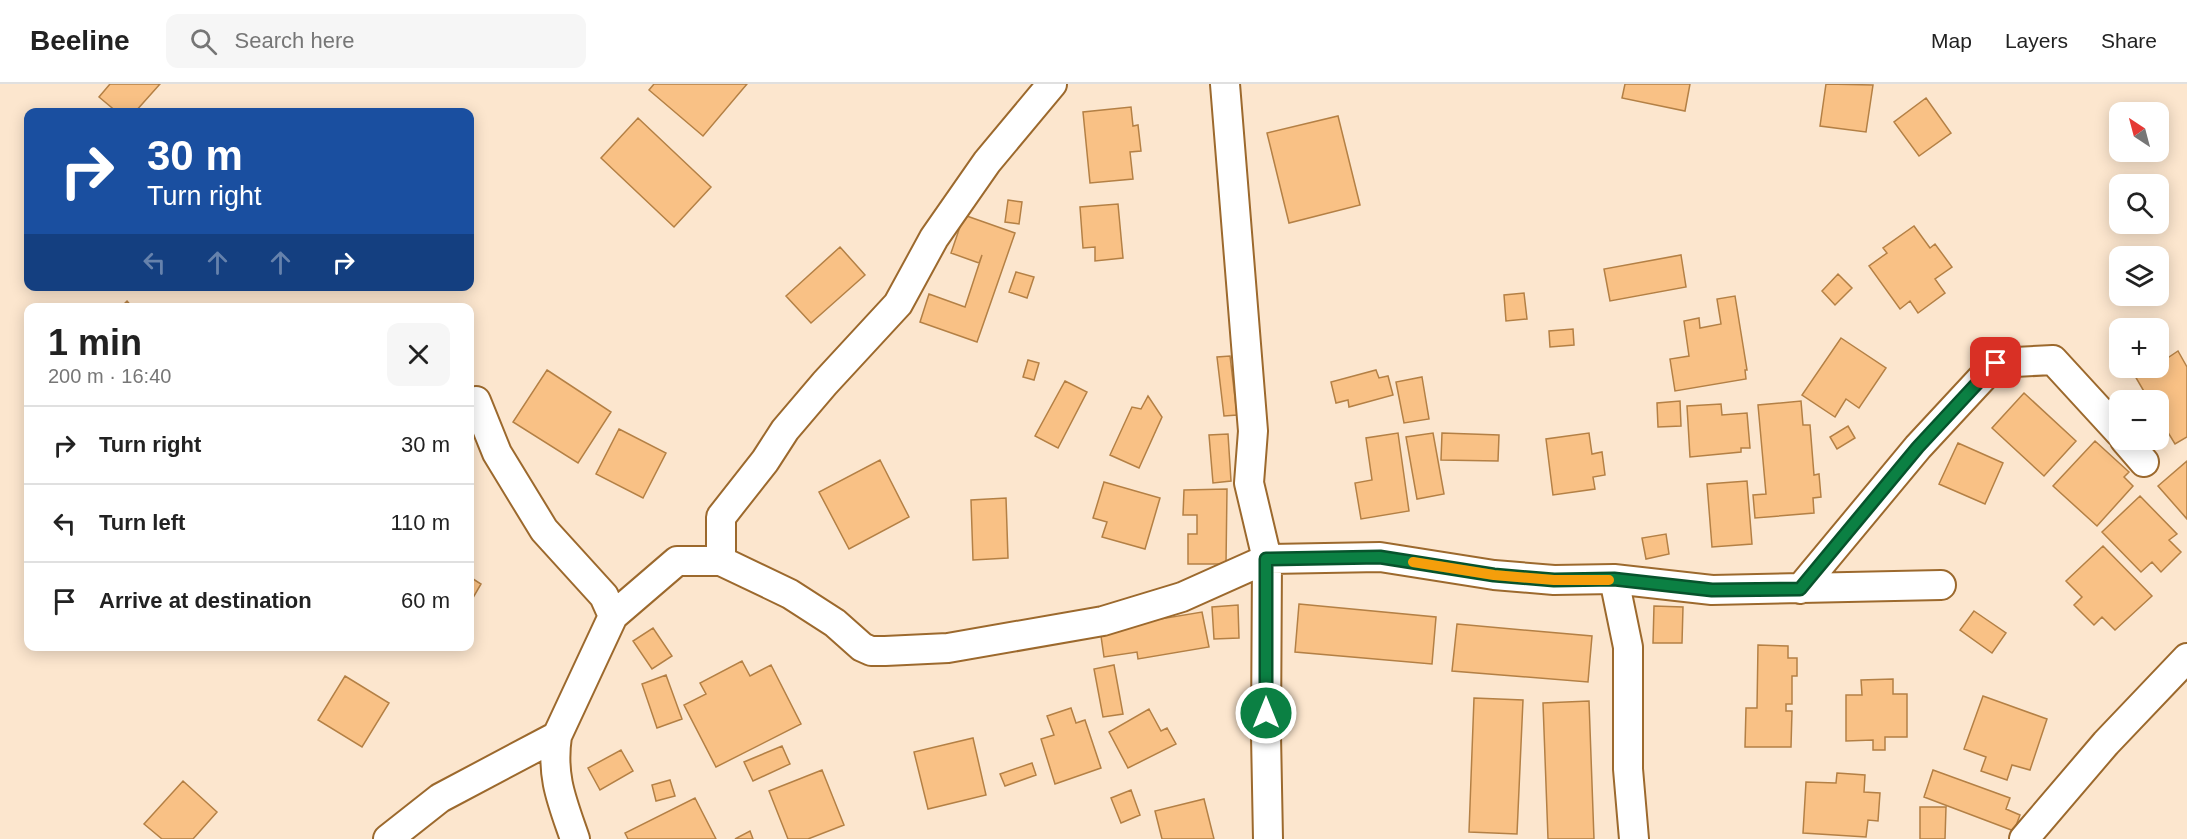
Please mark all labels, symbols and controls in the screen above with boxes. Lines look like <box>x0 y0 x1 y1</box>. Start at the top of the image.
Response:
search box <box>166 14 586 68</box>
text: Beeline <box>30 25 130 56</box>
icon: search <box>187 25 220 58</box>
text: Search here <box>235 28 354 53</box>
text: Map <box>1931 29 1972 52</box>
text: Layers <box>2005 29 2068 52</box>
text: Share <box>2101 29 2157 52</box>
north arrow <box>2109 102 2169 162</box>
map controls <box>2109 102 2169 450</box>
icon: right <box>48 132 126 210</box>
text: 30 m <box>147 132 243 179</box>
button: search <box>2109 174 2169 234</box>
text: Turn right <box>147 181 262 211</box>
icon: left <box>138 246 171 279</box>
icon: ahead <box>201 246 234 279</box>
icon: ahead <box>264 246 297 279</box>
icon: right <box>327 246 360 279</box>
button: layers <box>2109 246 2169 306</box>
button: + <box>2109 318 2169 378</box>
text: 1 min <box>48 322 142 363</box>
button: close <box>387 323 450 386</box>
pin <box>1970 337 2021 388</box>
icon: arrive <box>1979 346 2012 379</box>
text: 200 m · 16:40 <box>48 365 171 387</box>
button: − <box>2109 390 2169 450</box>
icon: right <box>48 429 81 462</box>
text: Turn right <box>99 432 201 457</box>
text: 30 m <box>401 432 450 457</box>
icon: left <box>48 507 81 540</box>
text: Turn left <box>99 510 185 535</box>
text: 110 m <box>390 510 450 535</box>
icon: arrive <box>48 585 81 618</box>
text: Arrive at destination <box>99 588 312 613</box>
text: 60 m <box>401 588 450 613</box>
position arrow <box>1234 681 1298 745</box>

